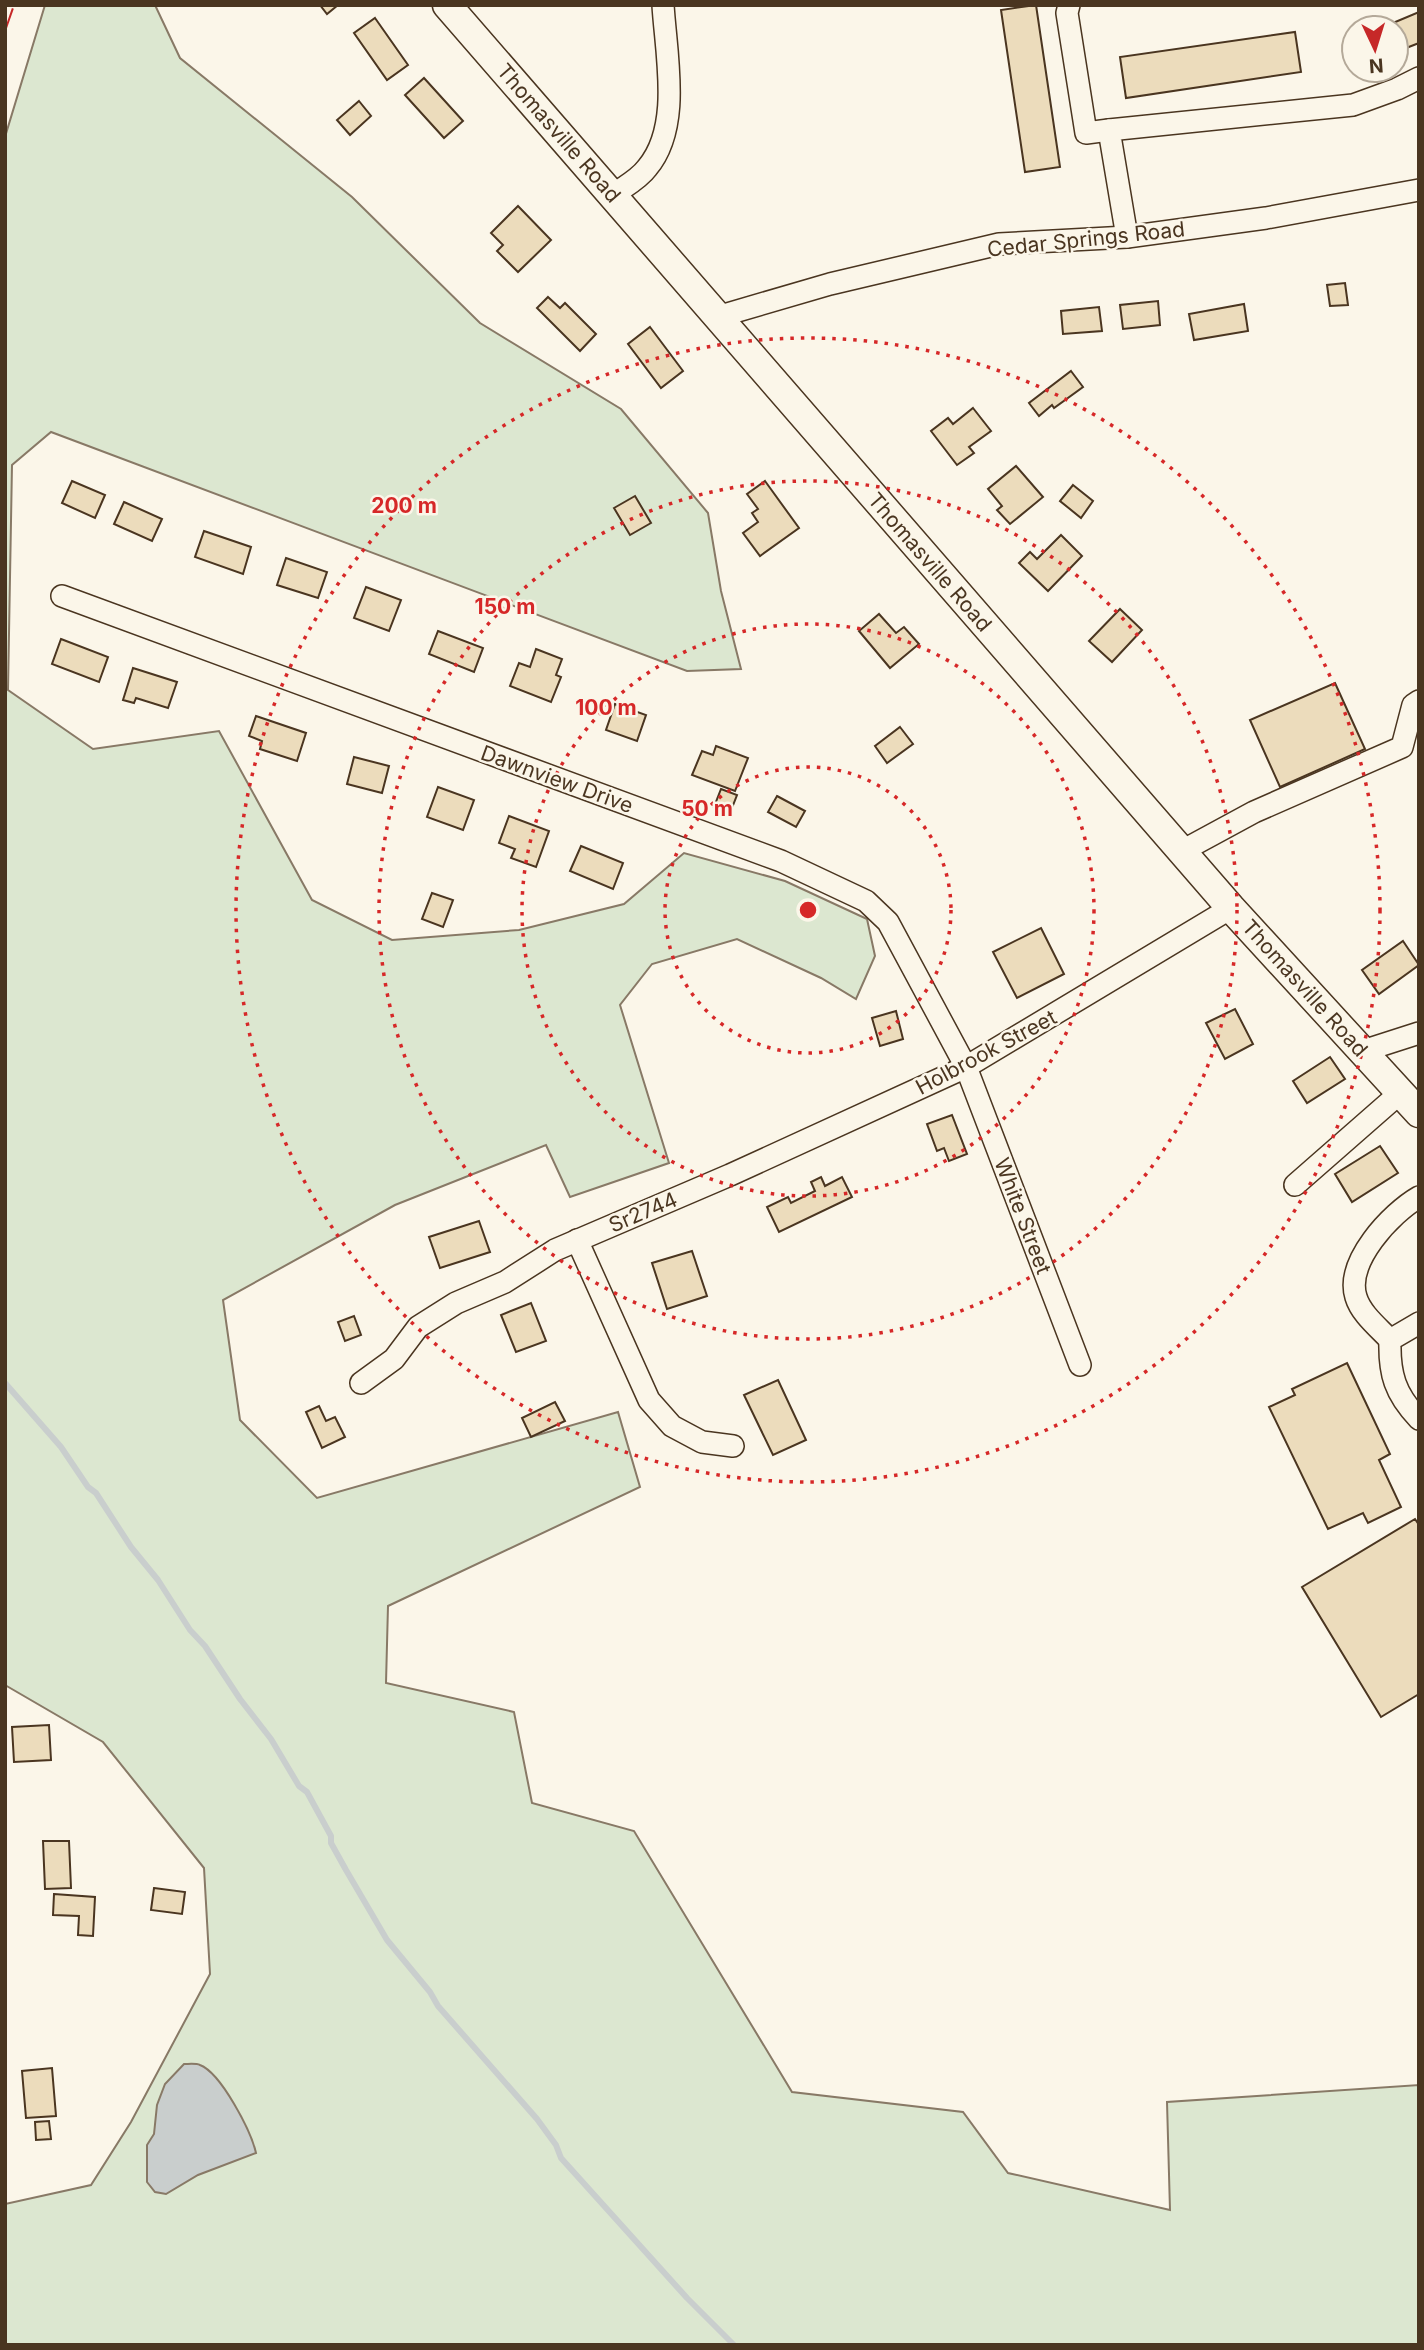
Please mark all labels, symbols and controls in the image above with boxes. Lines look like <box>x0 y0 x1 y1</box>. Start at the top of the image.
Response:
north arrow <box>1340 14 1410 84</box>
text: N <box>1368 53 1384 77</box>
street label: Thomasville Road <box>492 58 626 208</box>
street label: Cedar Springs Road <box>986 216 1186 262</box>
street label: Thomasville Road <box>863 487 997 637</box>
text: 200 m <box>371 493 437 518</box>
text: 150 m <box>475 594 535 619</box>
text: 100 m <box>575 695 637 720</box>
street label: Dawnview Drive <box>477 740 637 818</box>
text: 50 m <box>681 796 733 821</box>
centre of rings <box>796 898 820 922</box>
street label: Thomasville Road <box>1237 914 1373 1062</box>
street label: Holbrook Street <box>911 1004 1061 1100</box>
street label: White Street <box>989 1154 1057 1278</box>
street label: Sr2744 <box>605 1186 681 1238</box>

